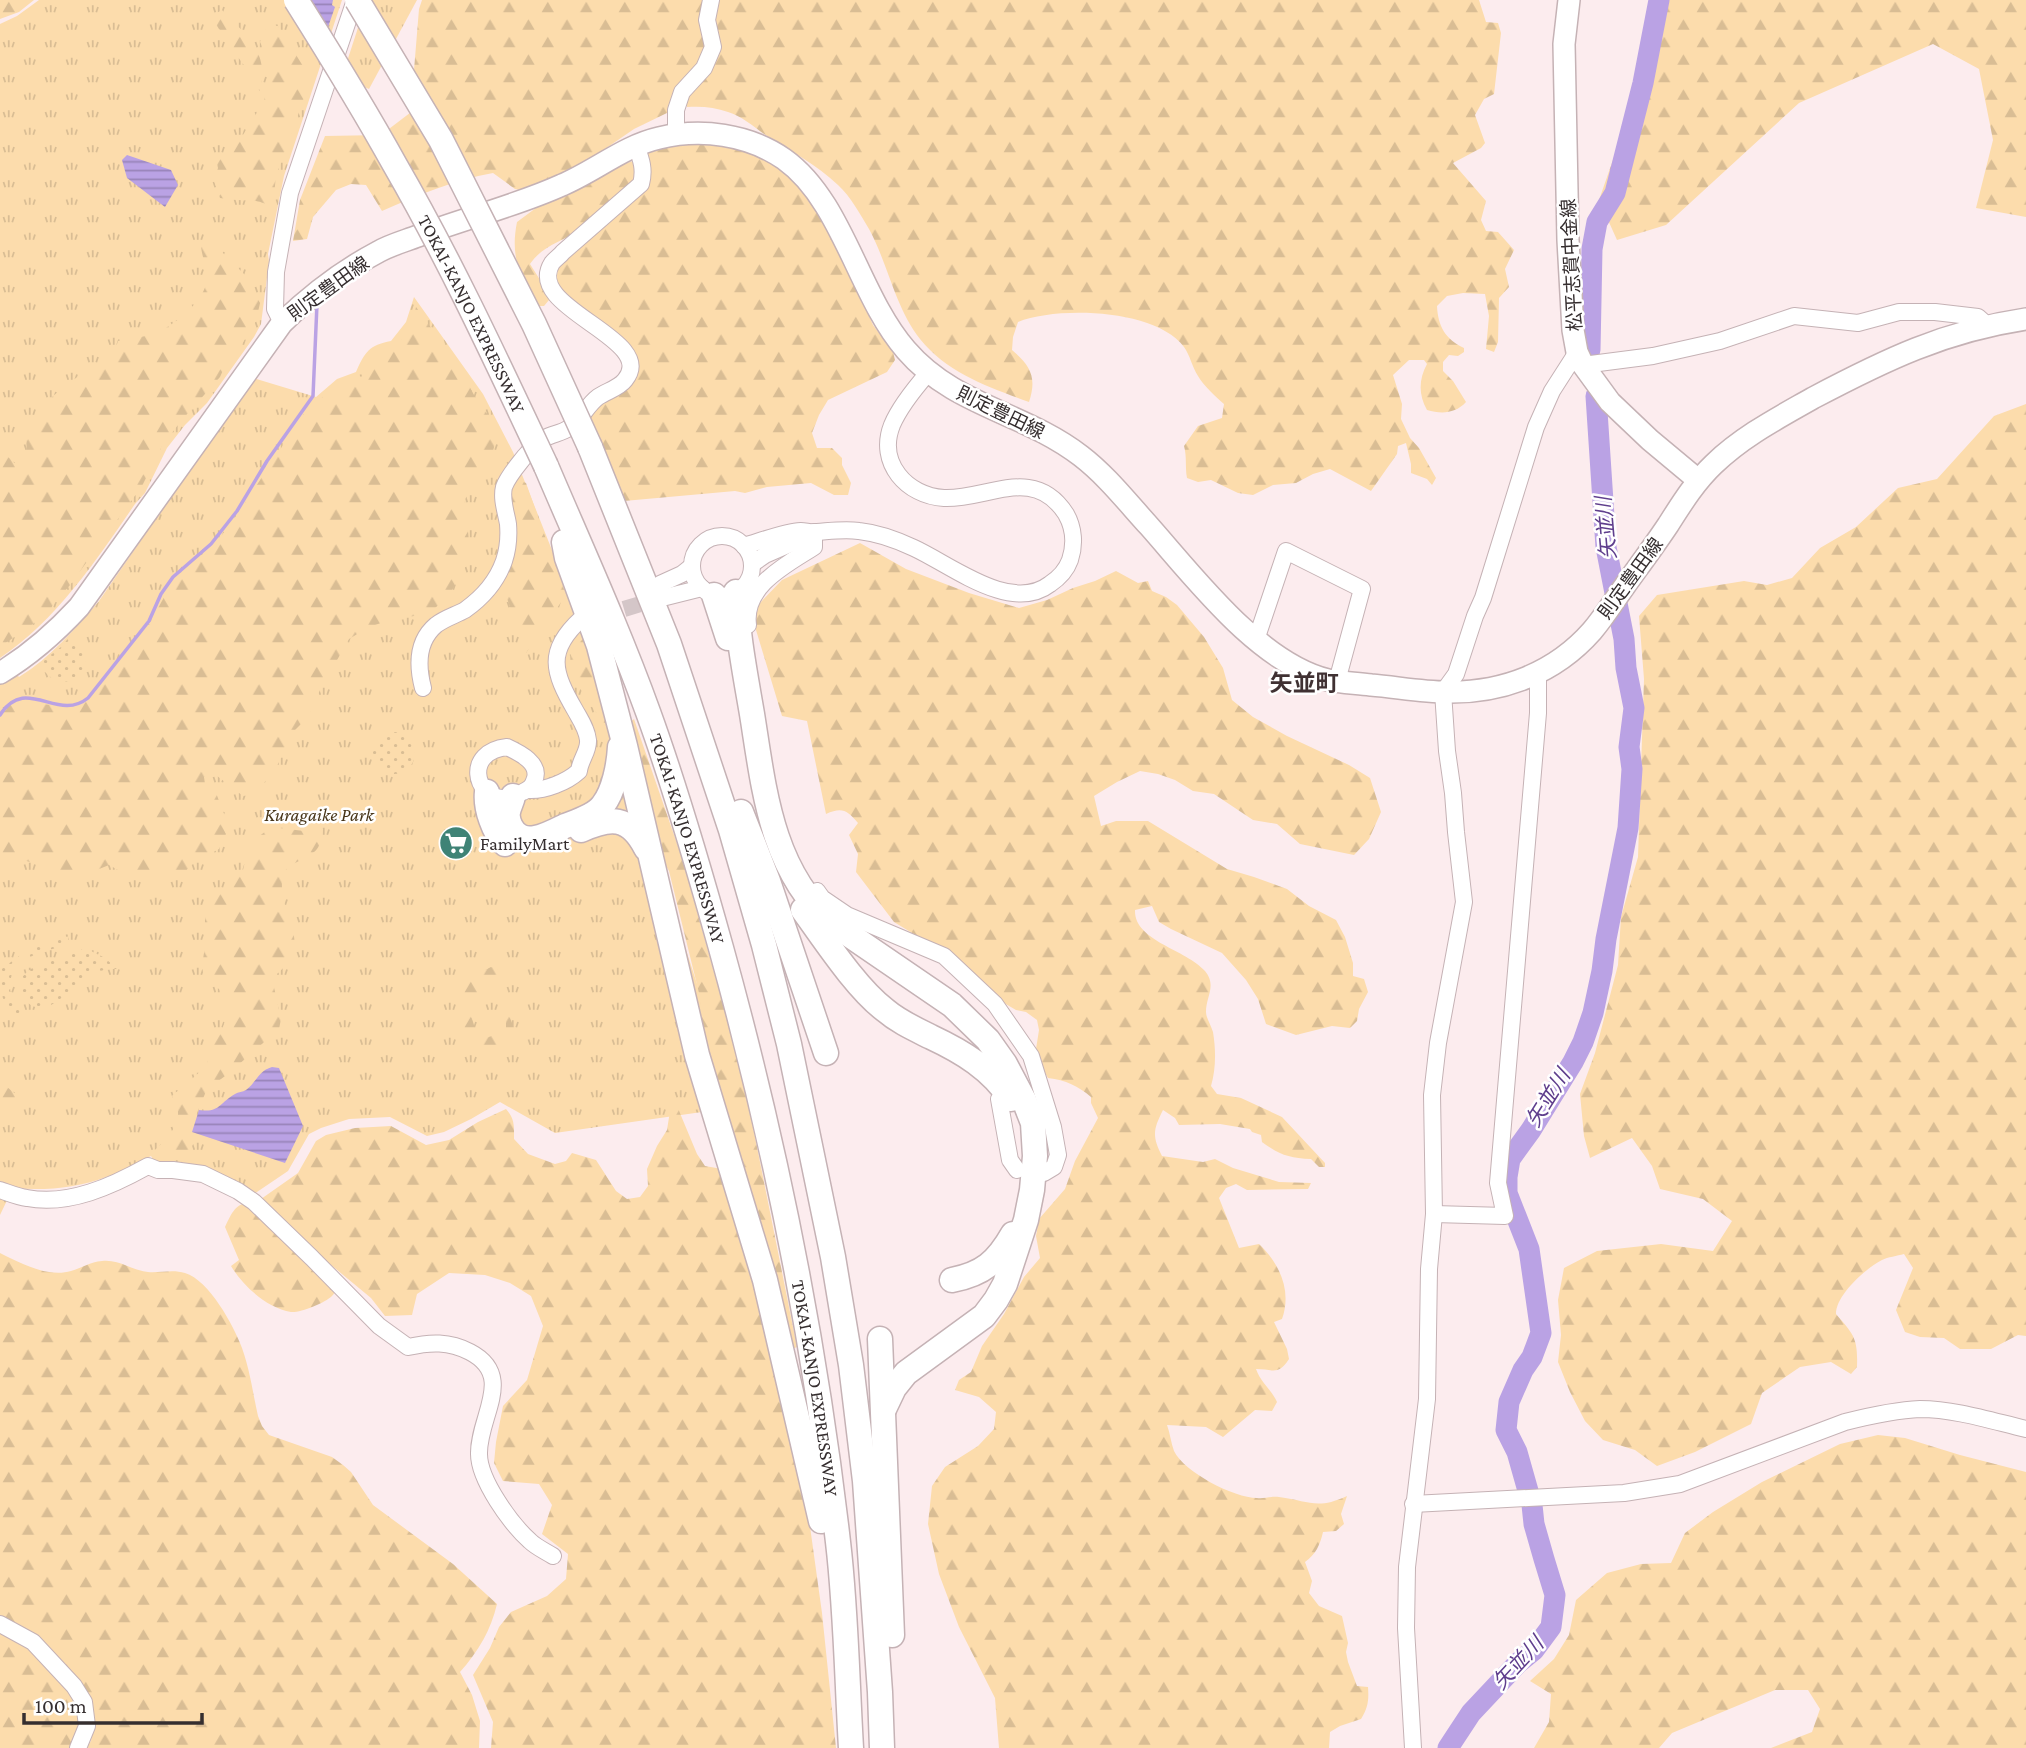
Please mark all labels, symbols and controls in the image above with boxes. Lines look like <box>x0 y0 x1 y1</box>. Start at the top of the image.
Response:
street label: 松平志賀中金線 <box>1558 198 1585 332</box>
street label: TOKAI-KANJO EXPRESSWAY <box>414 211 530 417</box>
street label: 則定豊田線 <box>284 252 373 325</box>
street label: 則定豊田線 <box>953 382 1048 443</box>
water label: 矢並川 <box>1591 494 1621 560</box>
street label: 則定豊田線 <box>1594 534 1667 623</box>
district label: 矢並町 <box>1270 670 1339 696</box>
street label: TOKAI-KANJO EXPRESSWAY <box>645 731 730 947</box>
park label: Kuragaike Park <box>264 804 374 825</box>
supermarket icon: FamilyMart <box>437 824 475 862</box>
place label: FamilyMart <box>480 833 570 854</box>
water label: 矢並川 <box>1521 1063 1576 1131</box>
street label: TOKAI-KANJO EXPRESSWAY <box>788 1278 842 1498</box>
water label: 矢並川 <box>1488 1630 1550 1694</box>
scale bar <box>24 1682 203 1726</box>
text: 100 m <box>35 1694 87 1718</box>

